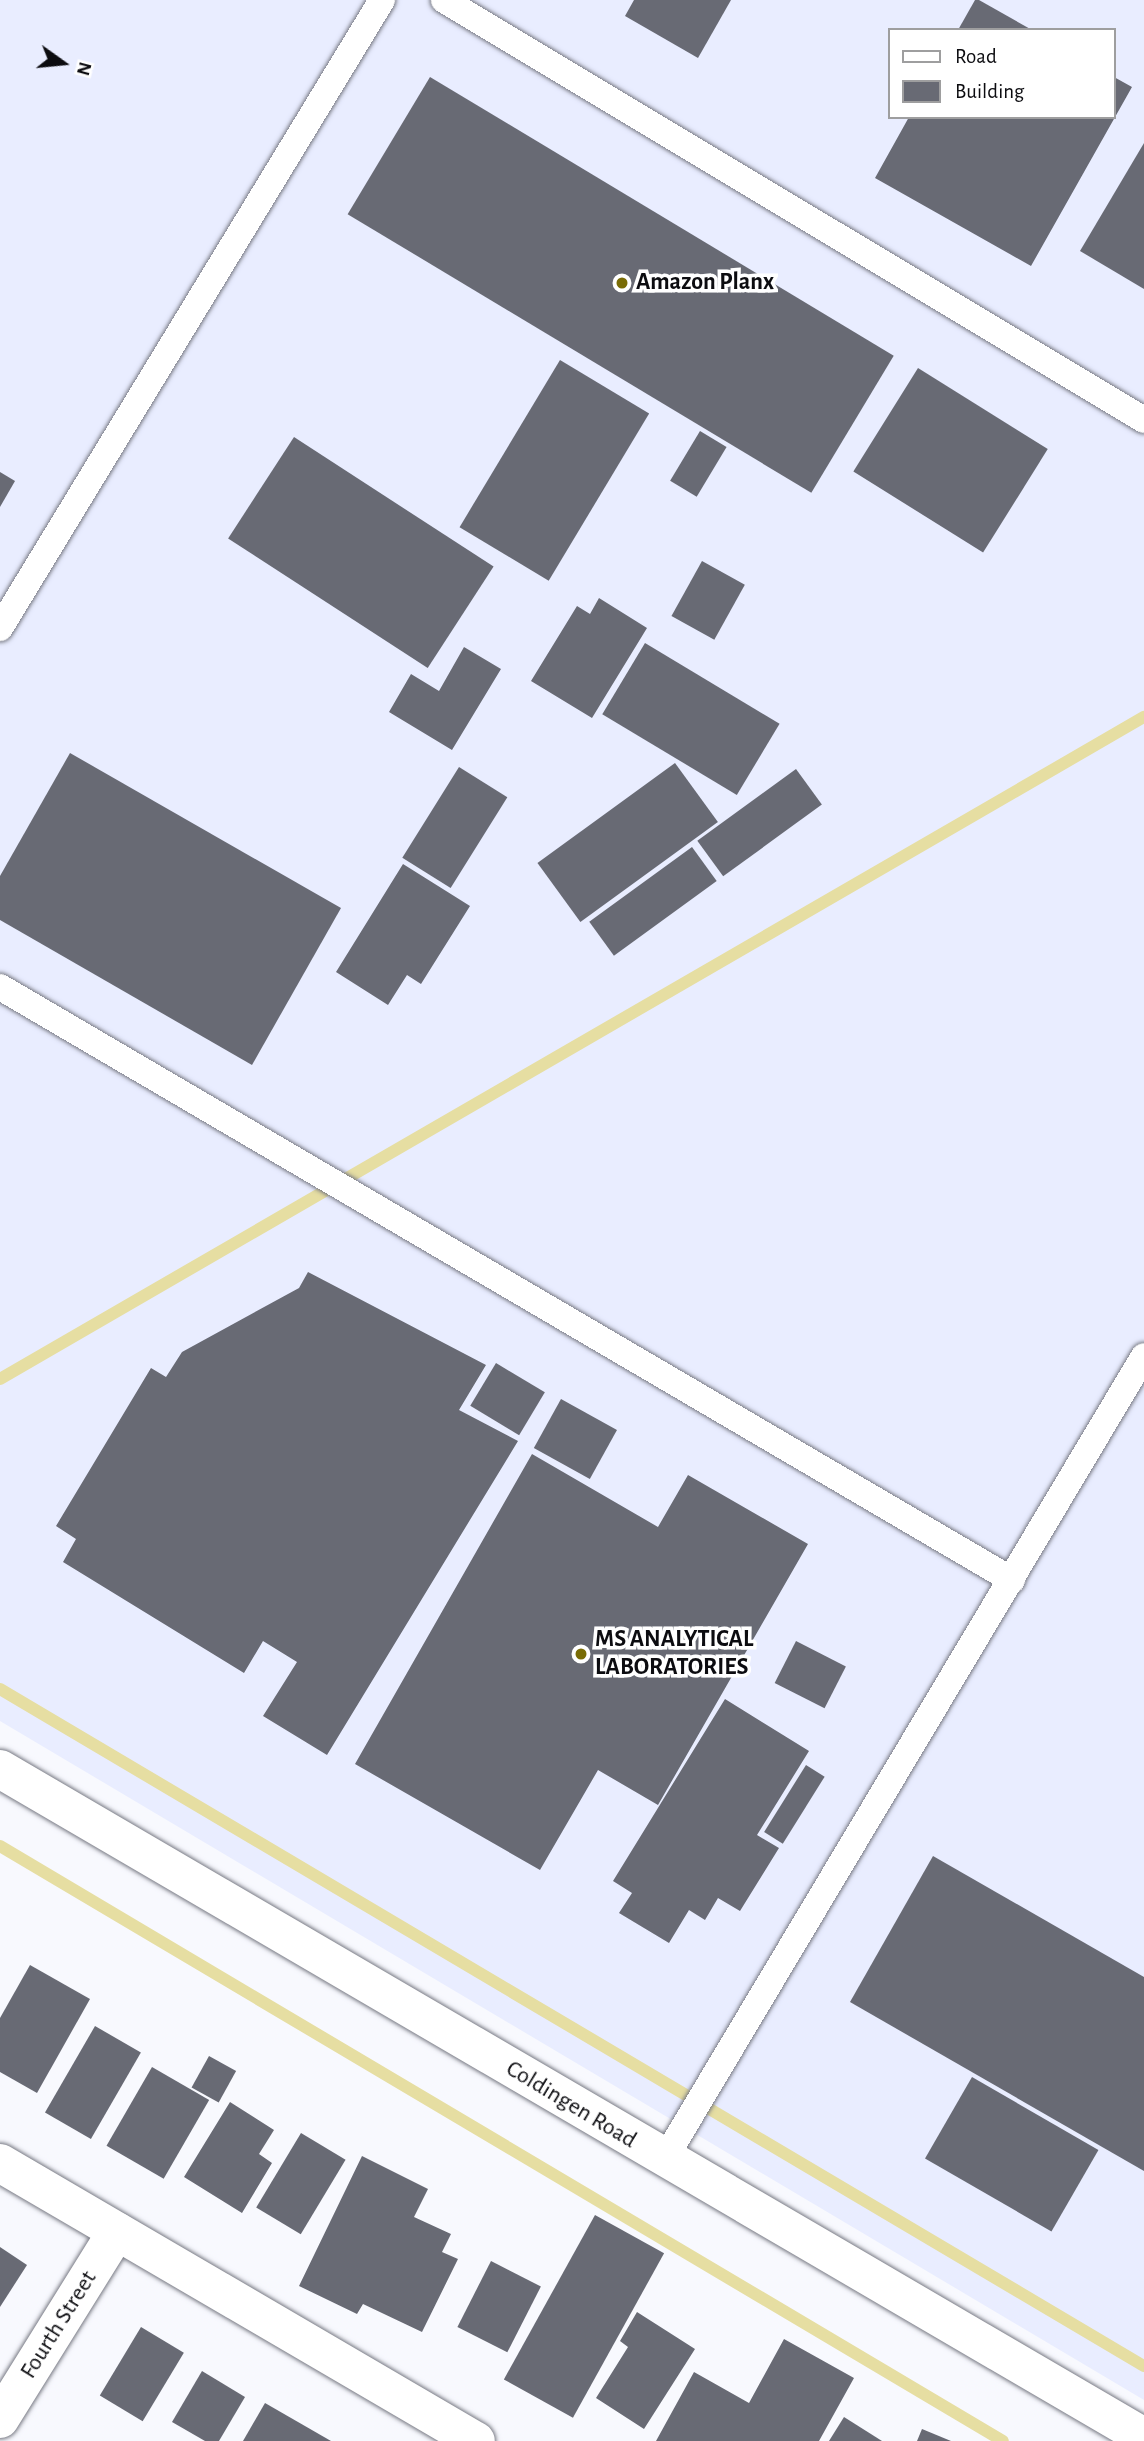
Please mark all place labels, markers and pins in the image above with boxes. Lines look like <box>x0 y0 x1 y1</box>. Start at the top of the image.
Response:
place label: Amazon Planx <box>636 269 774 297</box>
marker: Amazon Planx <box>614 275 630 291</box>
place label: MS ANALYTICAL LABORATORIES <box>595 1626 753 1682</box>
marker: MS ANALYTICAL LABORATORIES <box>573 1646 589 1662</box>

